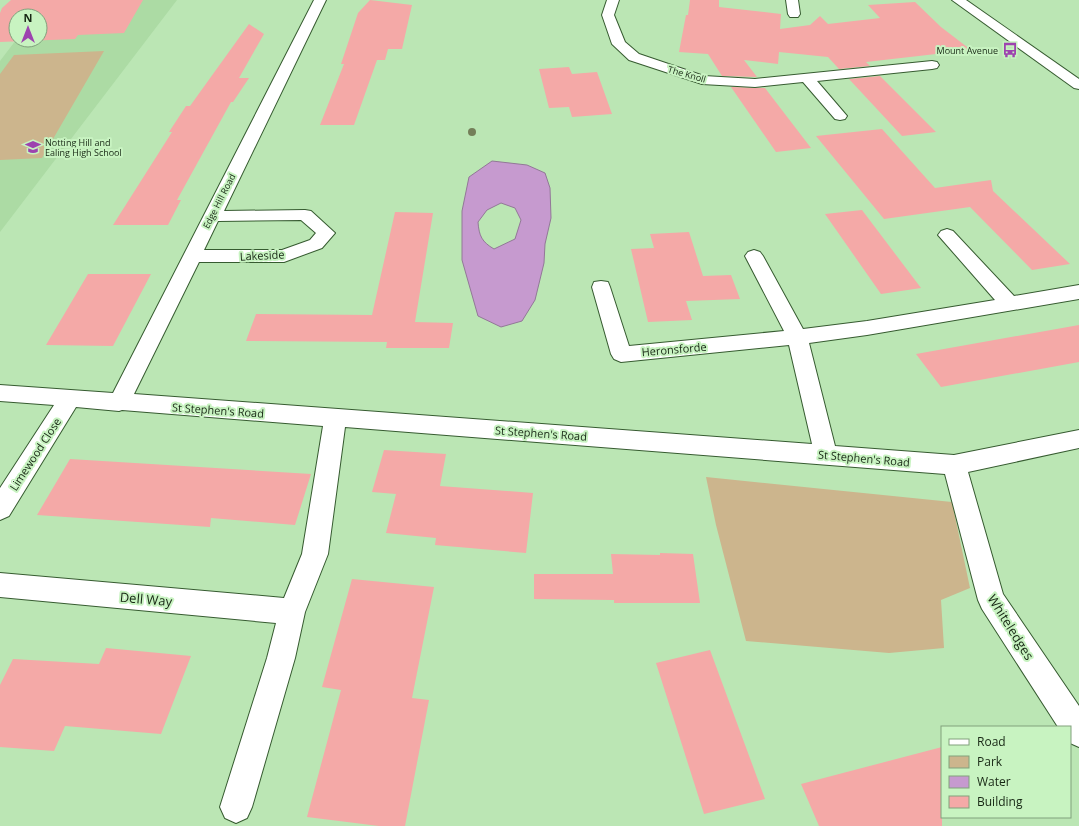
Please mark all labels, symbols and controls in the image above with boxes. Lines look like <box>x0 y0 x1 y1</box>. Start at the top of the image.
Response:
north arrow <box>8 8 48 48</box>
text: N <box>24 10 32 25</box>
bus stop icon: Mount Avenue <box>1001 41 1019 59</box>
place label: Mount Avenue <box>937 44 998 57</box>
street label: The Knoll <box>667 62 707 86</box>
place label: Notting Hill and Ealing High School <box>45 136 122 159</box>
school or university icon: Notting Hill and Ealing High School <box>24 138 42 156</box>
street label: Edge Hill Road <box>200 171 238 231</box>
street label: Lakeside <box>239 246 285 264</box>
street label: Heronsforde <box>641 339 707 359</box>
street label: St Stephen's Road <box>172 399 264 421</box>
street label: Limewood Close <box>6 415 64 493</box>
street label: St Stephen's Road <box>495 422 587 444</box>
street label: St Stephen's Road <box>817 447 911 469</box>
street label: Dell Way <box>119 588 173 610</box>
street label: Whiteledges <box>984 591 1038 663</box>
legend <box>941 726 1071 818</box>
text: Road <box>977 733 1006 750</box>
text: Park <box>977 753 1003 770</box>
text: Water <box>977 773 1011 790</box>
text: Building <box>977 793 1023 810</box>

